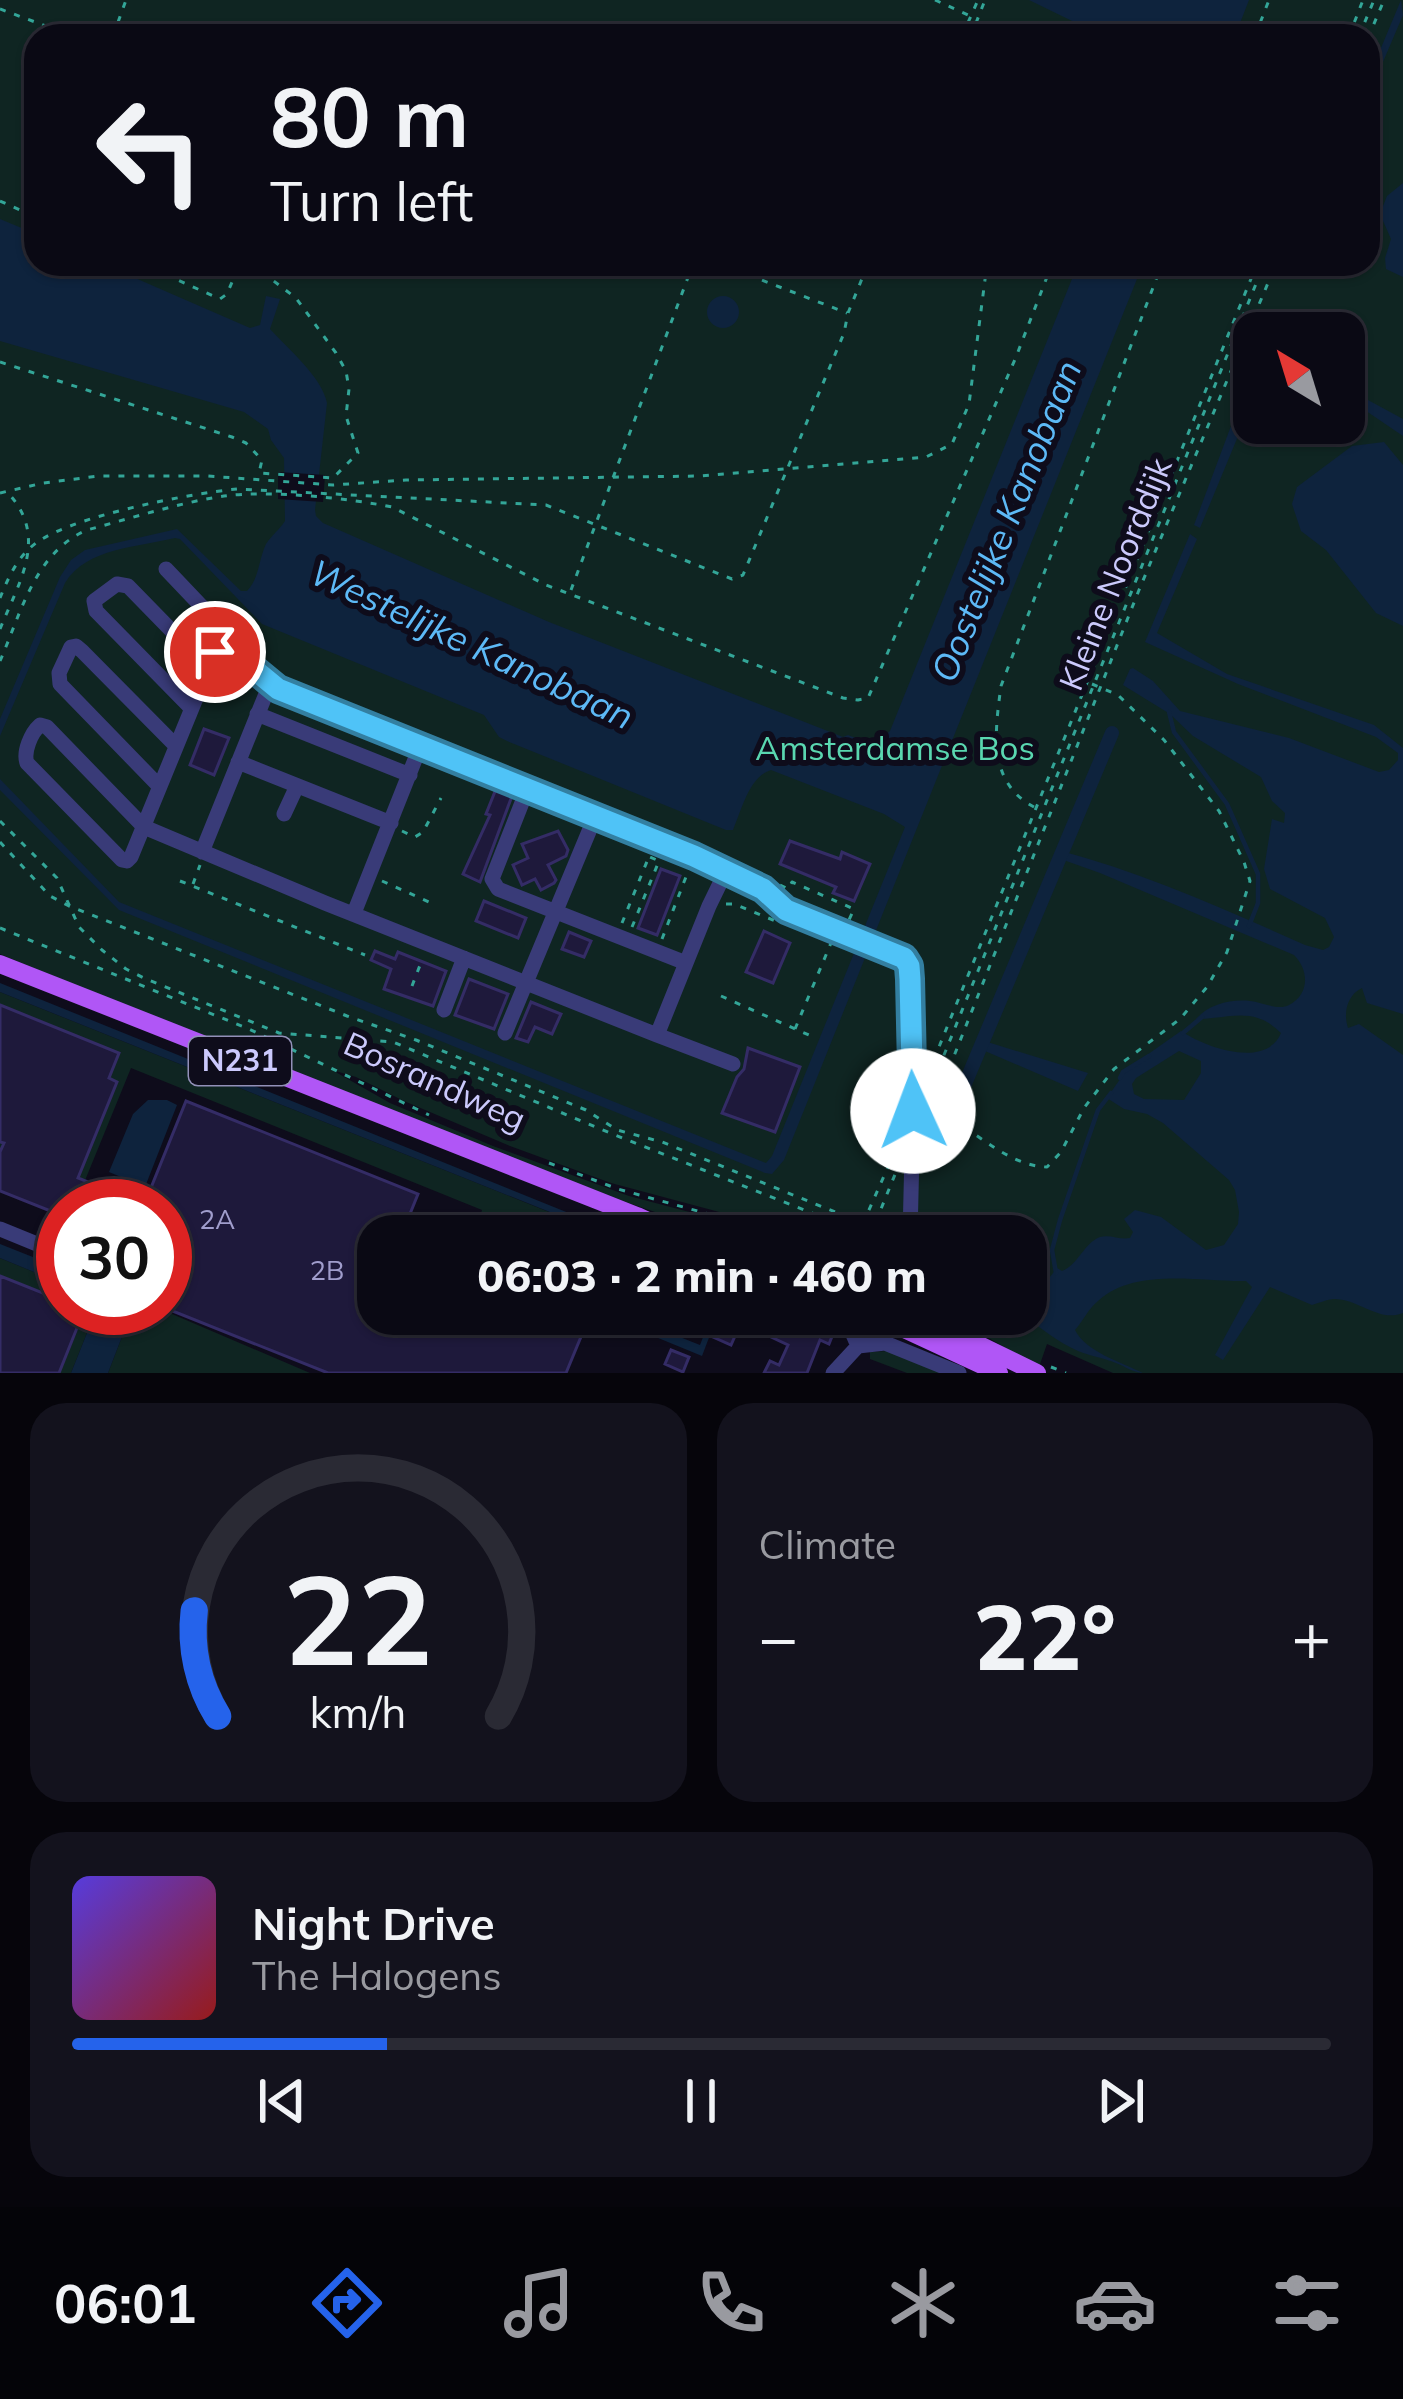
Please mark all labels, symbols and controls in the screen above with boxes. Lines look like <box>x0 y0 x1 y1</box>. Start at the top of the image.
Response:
text: 80 m <box>270 63 469 168</box>
icon: left <box>72 72 228 228</box>
text: Turn left <box>270 167 473 235</box>
north arrow <box>1233 312 1365 444</box>
map controls <box>1233 312 1365 444</box>
water label: Oostelijke Kanobaan <box>920 353 1091 688</box>
street label: Kleine Noorddijk <box>1049 451 1180 696</box>
water label: Westelijke Kanobaan <box>303 549 641 738</box>
pin <box>164 601 266 703</box>
icon: arrive <box>182 619 248 685</box>
park label: Amsterdamse Bos <box>755 727 1035 768</box>
street label: Bosrandweg <box>338 1022 532 1139</box>
road number: N231 <box>189 1037 291 1085</box>
position arrow <box>850 1048 976 1174</box>
speed limit sign: 30 <box>36 1179 192 1335</box>
house number: 2A <box>199 1202 235 1236</box>
text: 06:03 · 2 min · 460 m <box>477 1247 927 1303</box>
house number: 2B <box>310 1253 344 1287</box>
text: Climate <box>759 1520 896 1569</box>
text: 22 <box>283 1540 433 1696</box>
text: 22° <box>973 1580 1116 1693</box>
text: − <box>759 1595 798 1678</box>
text: + <box>1291 1595 1331 1678</box>
text: km/h <box>310 1684 407 1738</box>
text: Night Drive <box>252 1895 495 1951</box>
text: The Halogens <box>252 1951 502 2000</box>
icon: previous <box>249 2068 315 2134</box>
icon: pause <box>668 2068 734 2134</box>
icon: next <box>1088 2068 1154 2134</box>
icon: directions <box>305 2261 389 2345</box>
icon: music <box>497 2261 581 2345</box>
icon: phone <box>689 2261 773 2345</box>
icon: climate <box>881 2261 965 2345</box>
icon: car <box>1073 2261 1157 2345</box>
icon: filters <box>1265 2261 1349 2345</box>
text: 06:01 <box>54 2269 197 2337</box>

